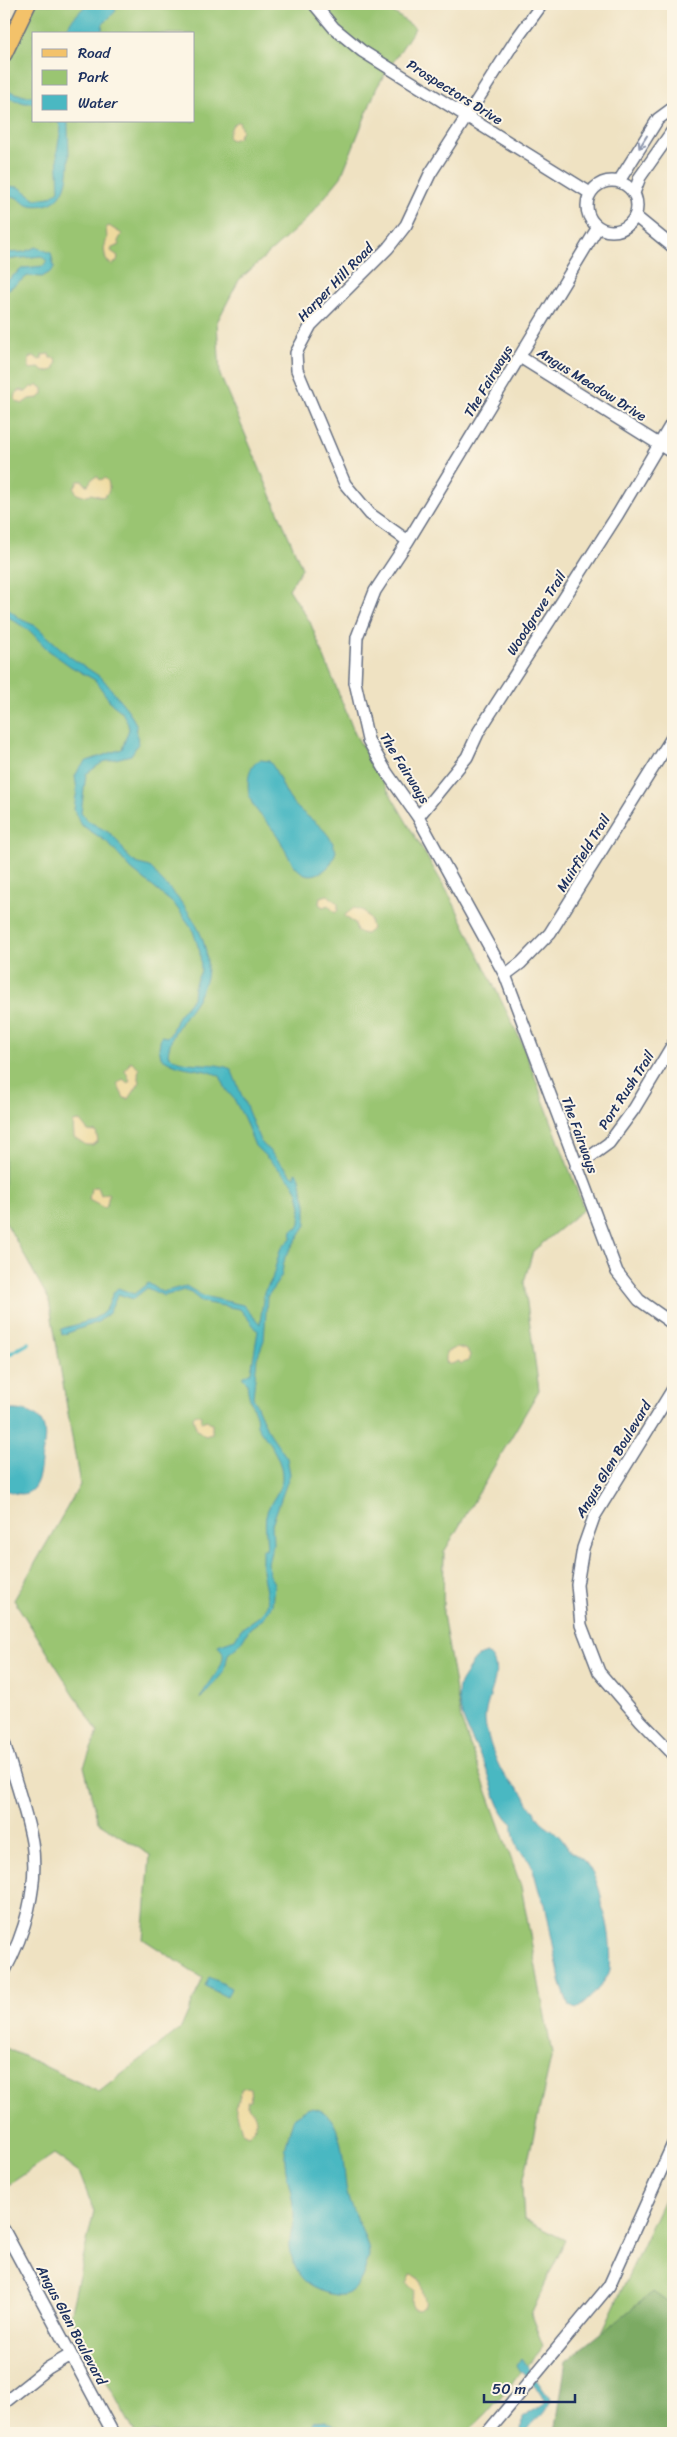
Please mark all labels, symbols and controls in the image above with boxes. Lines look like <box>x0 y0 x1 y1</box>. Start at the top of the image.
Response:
legend <box>32 32 195 122</box>
text: Road <box>78 40 111 66</box>
street label: Prospectors Drive <box>402 53 508 132</box>
text: Park <box>78 64 109 90</box>
text: Water <box>78 90 118 116</box>
one-way arrow <box>638 135 648 149</box>
street label: Harper Hill Road <box>291 236 381 328</box>
street label: The Fairways <box>457 340 520 422</box>
street label: Angus Meadow Drive <box>531 340 652 428</box>
street label: Woodgrove Trail <box>500 565 574 661</box>
street label: The Fairways <box>373 727 437 810</box>
street label: Muirfield Trail <box>550 809 618 897</box>
street label: Port Rush Trail <box>591 1045 662 1135</box>
street label: The Fairways <box>554 1093 605 1178</box>
street label: Angus Glen Boulevard <box>568 1394 659 1524</box>
street label: Angus Glen Boulevard <box>29 2260 115 2391</box>
scale bar <box>484 2372 576 2404</box>
text: 50 m <box>492 2376 527 2402</box>

